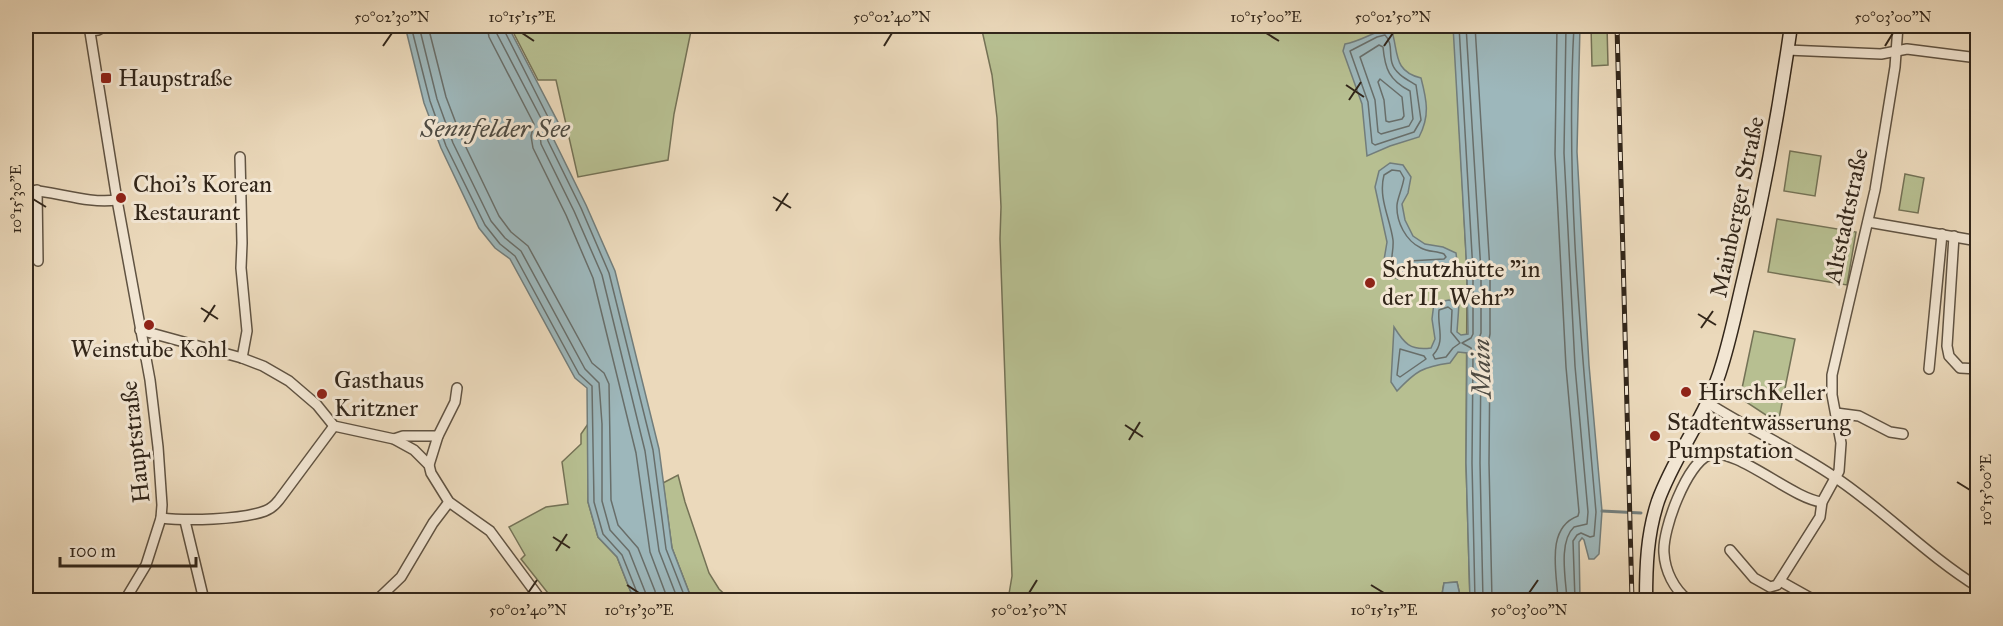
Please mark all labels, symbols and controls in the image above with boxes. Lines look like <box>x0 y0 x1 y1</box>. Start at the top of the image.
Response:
text: 50°02'30"N <box>354 8 430 26</box>
text: 10°15'15"E <box>488 8 556 26</box>
text: 50°02'40"N <box>853 8 931 26</box>
text: 10°15'00"E <box>1230 8 1302 26</box>
text: 50°02'50"N <box>1355 8 1431 26</box>
text: 50°03'00"N <box>1855 8 1932 26</box>
place label: Haupstraße <box>118 63 233 93</box>
marker: Haupstraße <box>99 71 113 85</box>
water label: Sennfelder See <box>419 112 571 144</box>
street label: Mainberger Straße <box>1703 114 1771 300</box>
street label: Altstadtstraße <box>1817 146 1875 287</box>
text: 10°15'30"E <box>7 164 25 234</box>
place label: Choi's Korean Restaurant <box>133 169 272 227</box>
marker: Choi's Korean Restaurant <box>114 191 128 205</box>
place label: Schutzhütte "in der II. Wehr" <box>1382 254 1540 312</box>
marker: Schutzhütte "in der II. Wehr" <box>1363 276 1377 290</box>
marker: Weinstube Kohl <box>142 318 156 332</box>
place label: Weinstube Kohl <box>71 334 228 364</box>
water label: Main <box>1464 338 1498 401</box>
place label: Gasthaus Kritzner <box>334 365 424 423</box>
place label: HirschKeller <box>1698 377 1825 407</box>
street label: Hauptstraße <box>114 379 156 505</box>
marker: HirschKeller <box>1679 385 1693 399</box>
marker: Gasthaus Kritzner <box>315 387 329 401</box>
place label: Stadtentwässerung Pumpstation <box>1667 407 1851 465</box>
marker: Stadtentwässerung Pumpstation <box>1648 429 1662 443</box>
text: 10°15'00"E <box>1977 454 1995 526</box>
scale bar <box>60 530 196 568</box>
text: 100 m <box>69 540 116 562</box>
text: 50°02'40"N <box>489 601 567 619</box>
text: 10°15'30"E <box>604 601 674 619</box>
text: 50°02'50"N <box>991 601 1067 619</box>
text: 10°15'15"E <box>1350 601 1418 619</box>
text: 50°03'00"N <box>1491 601 1568 619</box>

